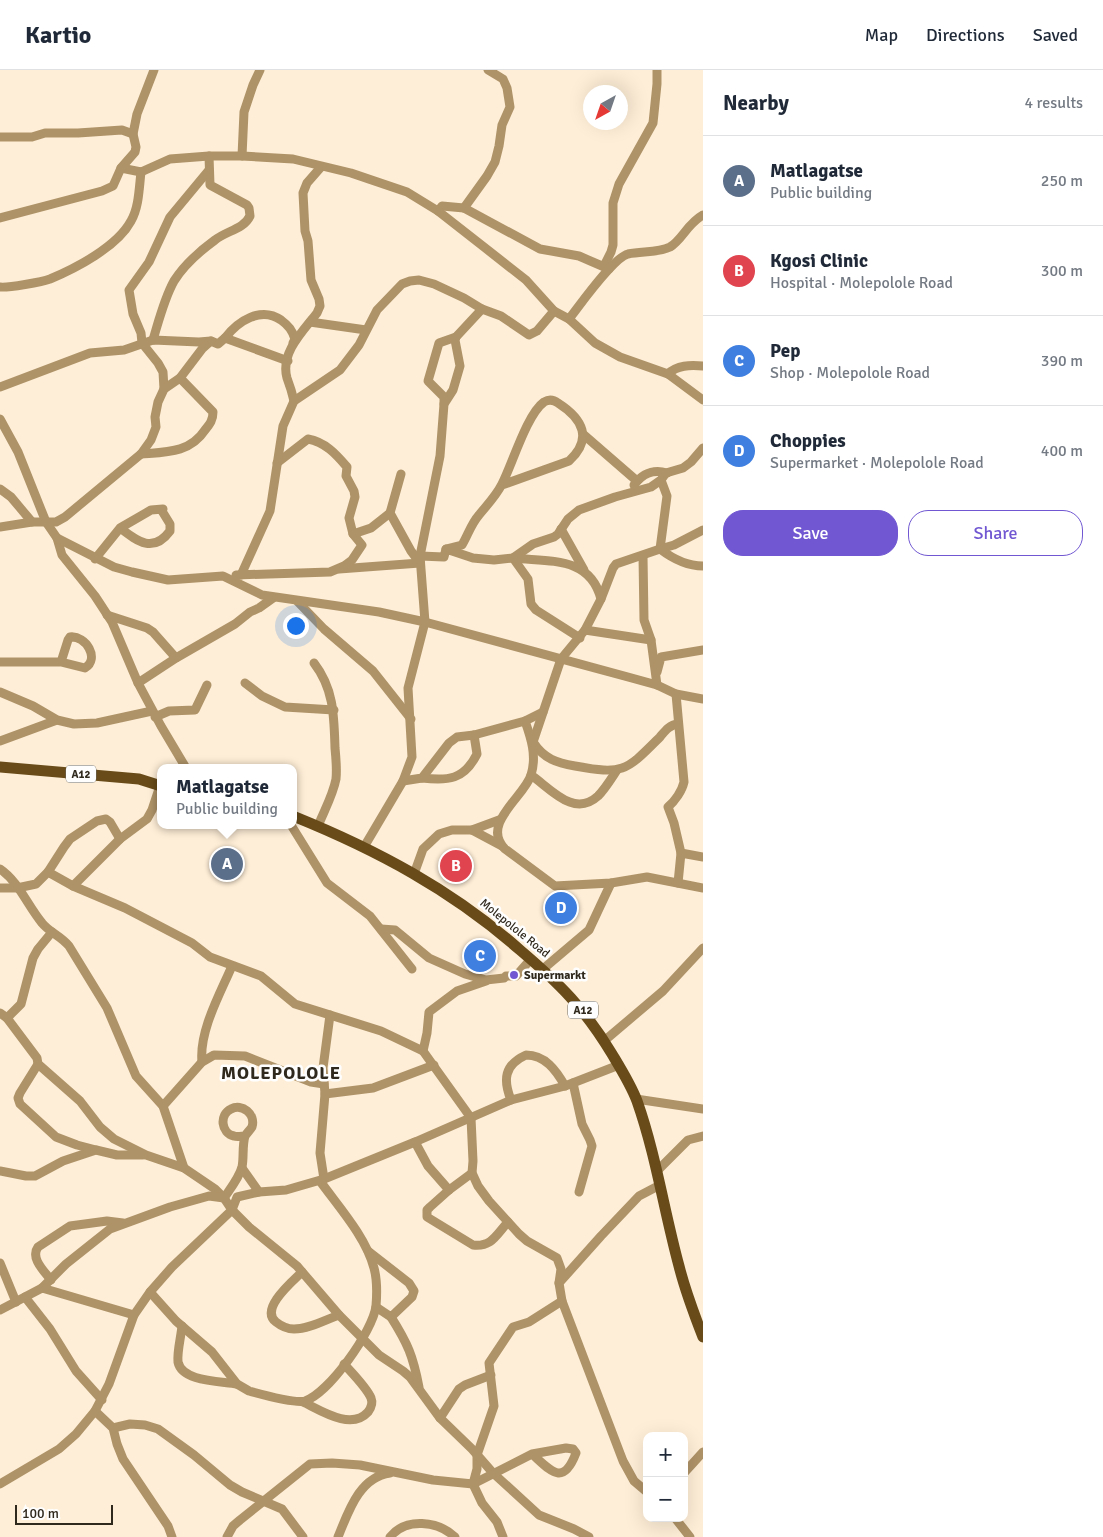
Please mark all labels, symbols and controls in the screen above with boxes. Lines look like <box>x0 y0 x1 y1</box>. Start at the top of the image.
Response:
text: Kartio <box>25 20 91 50</box>
text: Map <box>865 24 898 46</box>
text: Directions <box>926 24 1005 46</box>
text: Saved <box>1033 24 1078 46</box>
north arrow <box>583 85 628 130</box>
text: Nearby <box>723 90 789 116</box>
text: 4 results <box>1024 93 1083 113</box>
text: Matlagatse <box>770 159 863 183</box>
text: A <box>734 171 744 191</box>
text: 250 m <box>1041 171 1083 191</box>
text: Public building <box>770 183 872 203</box>
text: Kgosi Clinic <box>770 249 868 273</box>
text: B <box>734 261 744 281</box>
text: 300 m <box>1041 261 1083 281</box>
text: Hospital · Molepolole Road <box>770 273 953 293</box>
text: Pep <box>770 339 800 363</box>
text: C <box>734 351 744 371</box>
text: 390 m <box>1041 351 1083 371</box>
text: Shop · Molepolole Road <box>770 363 930 383</box>
text: Choppies <box>770 429 846 453</box>
text: D <box>734 441 744 461</box>
text: 400 m <box>1041 441 1083 461</box>
text: Supermarket · Molepolole Road <box>770 453 984 473</box>
button: Save <box>723 510 898 556</box>
button: Share <box>908 510 1083 556</box>
your location <box>283 613 309 639</box>
popup <box>157 764 297 829</box>
road number: A12 <box>66 766 96 782</box>
text: Matlagatse <box>176 775 269 799</box>
text: Public building <box>176 799 278 819</box>
pin: A <box>211 845 243 883</box>
pin: B <box>440 847 472 885</box>
pin: D <box>545 889 577 927</box>
street label: Molepolole Road <box>477 896 553 961</box>
pin: C <box>464 937 496 975</box>
place label: Supermarkt <box>524 968 586 983</box>
marker: Supermarkt <box>508 969 520 981</box>
road number: A12 <box>568 1002 598 1018</box>
district label: MOLEPOLOLE <box>221 1062 341 1084</box>
map controls <box>643 1432 688 1522</box>
button: + <box>643 1432 688 1477</box>
button: − <box>643 1477 688 1522</box>
scale bar <box>15 1502 112 1525</box>
text: 100 m <box>22 1505 59 1522</box>

